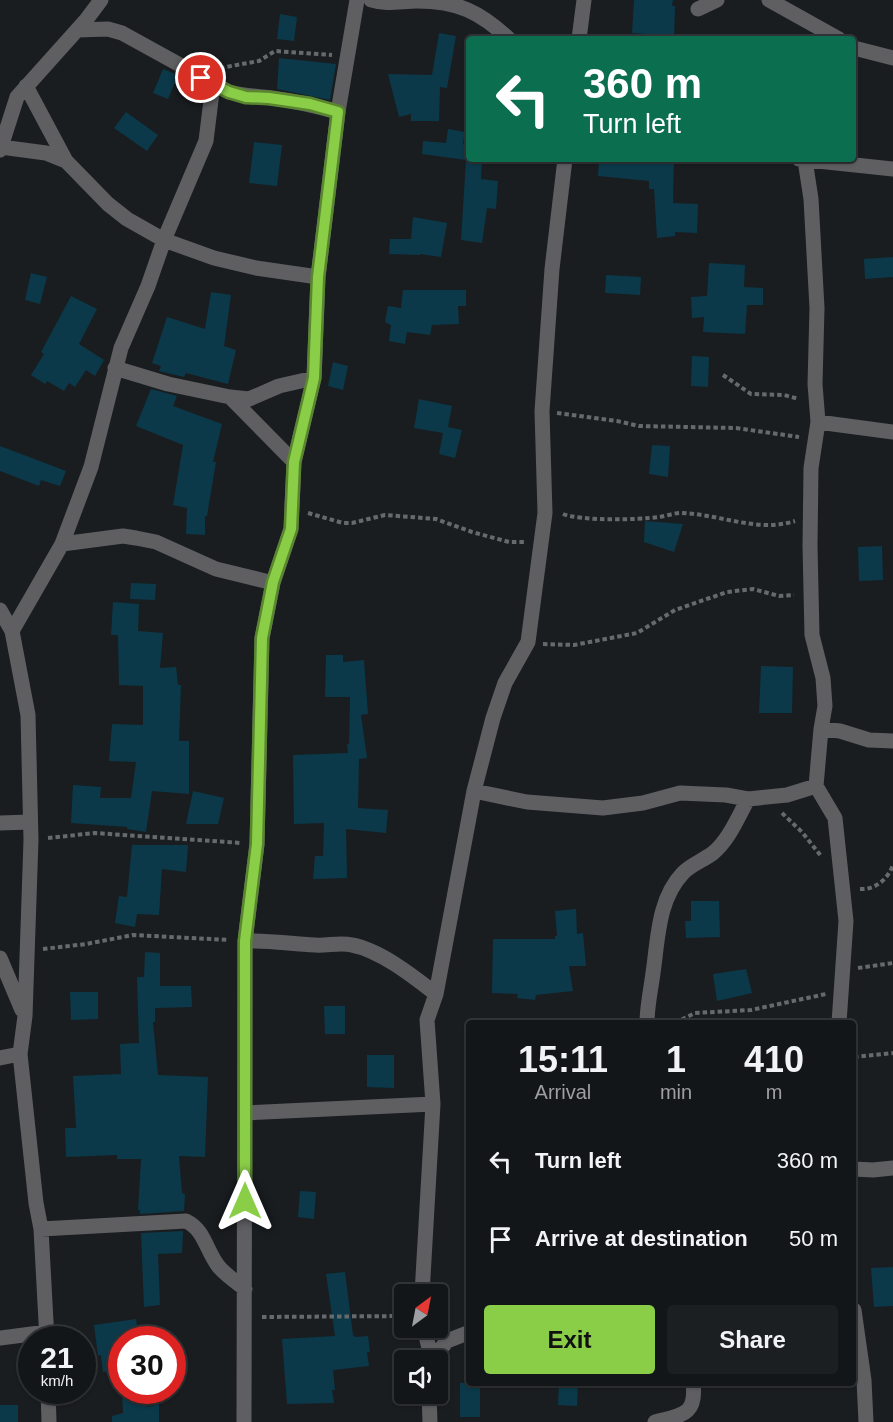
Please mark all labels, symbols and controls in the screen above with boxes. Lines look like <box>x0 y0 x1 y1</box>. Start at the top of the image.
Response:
pin <box>175 52 226 103</box>
icon: left <box>484 60 562 138</box>
text: 360 m <box>583 60 702 107</box>
icon: arrive <box>184 61 217 94</box>
text: Turn left <box>583 109 681 139</box>
text: 15:11 <box>518 1039 608 1080</box>
text: 1 <box>666 1039 686 1080</box>
text: 410 <box>744 1039 804 1080</box>
text: Arrival <box>535 1081 591 1103</box>
text: min <box>660 1081 692 1103</box>
text: m <box>766 1081 782 1103</box>
icon: left <box>484 1145 517 1178</box>
text: Turn left <box>535 1148 621 1173</box>
text: 360 m <box>777 1148 838 1173</box>
position arrow <box>213 1169 277 1233</box>
icon: arrive <box>484 1223 517 1256</box>
text: Arrive at destination <box>535 1226 748 1251</box>
text: 50 m <box>789 1226 838 1251</box>
north arrow <box>394 1284 448 1338</box>
map controls <box>394 1284 448 1404</box>
button: Exit <box>484 1305 655 1374</box>
button: Share <box>667 1305 838 1374</box>
speed limit sign: 30 <box>108 1326 186 1404</box>
text: 21 <box>40 1341 74 1374</box>
button: sound <box>394 1350 448 1404</box>
text: km/h <box>41 1372 73 1389</box>

